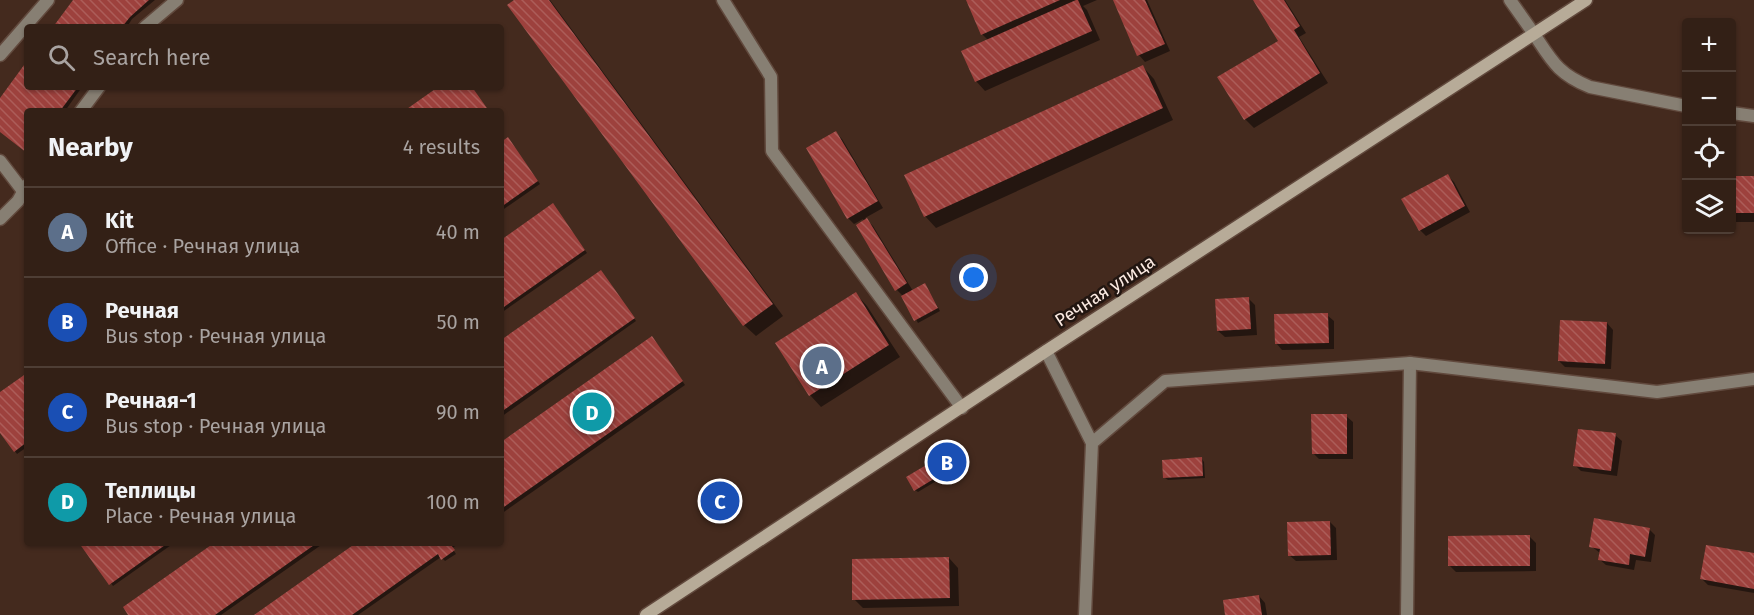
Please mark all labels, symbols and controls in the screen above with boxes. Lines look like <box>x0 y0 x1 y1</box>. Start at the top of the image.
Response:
map controls <box>1682 18 1736 234</box>
button: + <box>1682 18 1736 72</box>
search box <box>24 24 504 90</box>
icon: search <box>45 41 78 74</box>
text: Search here <box>93 44 211 71</box>
button: − <box>1682 72 1736 126</box>
button: locate <box>1682 126 1736 180</box>
text: Nearby <box>48 132 133 163</box>
text: 4 results <box>403 135 480 159</box>
button: layers <box>1682 180 1736 234</box>
text: Kit <box>105 207 134 234</box>
text: A <box>62 220 73 244</box>
text: 40 m <box>436 220 480 244</box>
text: Office · Речная улица <box>105 234 300 258</box>
street label: Речная улица <box>1051 250 1159 332</box>
your location <box>959 263 988 292</box>
text: Речная <box>105 297 179 324</box>
text: B <box>61 310 74 334</box>
text: 50 m <box>436 310 480 334</box>
text: Bus stop · Речная улица <box>105 324 326 348</box>
pin: A <box>802 344 842 388</box>
text: Речная-1 <box>105 387 197 414</box>
pin: D <box>572 390 612 434</box>
text: C <box>62 400 73 424</box>
text: 90 m <box>436 400 480 424</box>
text: Bus stop · Речная улица <box>105 414 326 438</box>
pin: B <box>928 440 966 484</box>
text: Теплицы <box>105 477 196 504</box>
pin: C <box>700 478 740 524</box>
text: D <box>61 490 74 514</box>
text: 100 m <box>427 490 480 514</box>
text: Place · Речная улица <box>105 504 296 528</box>

